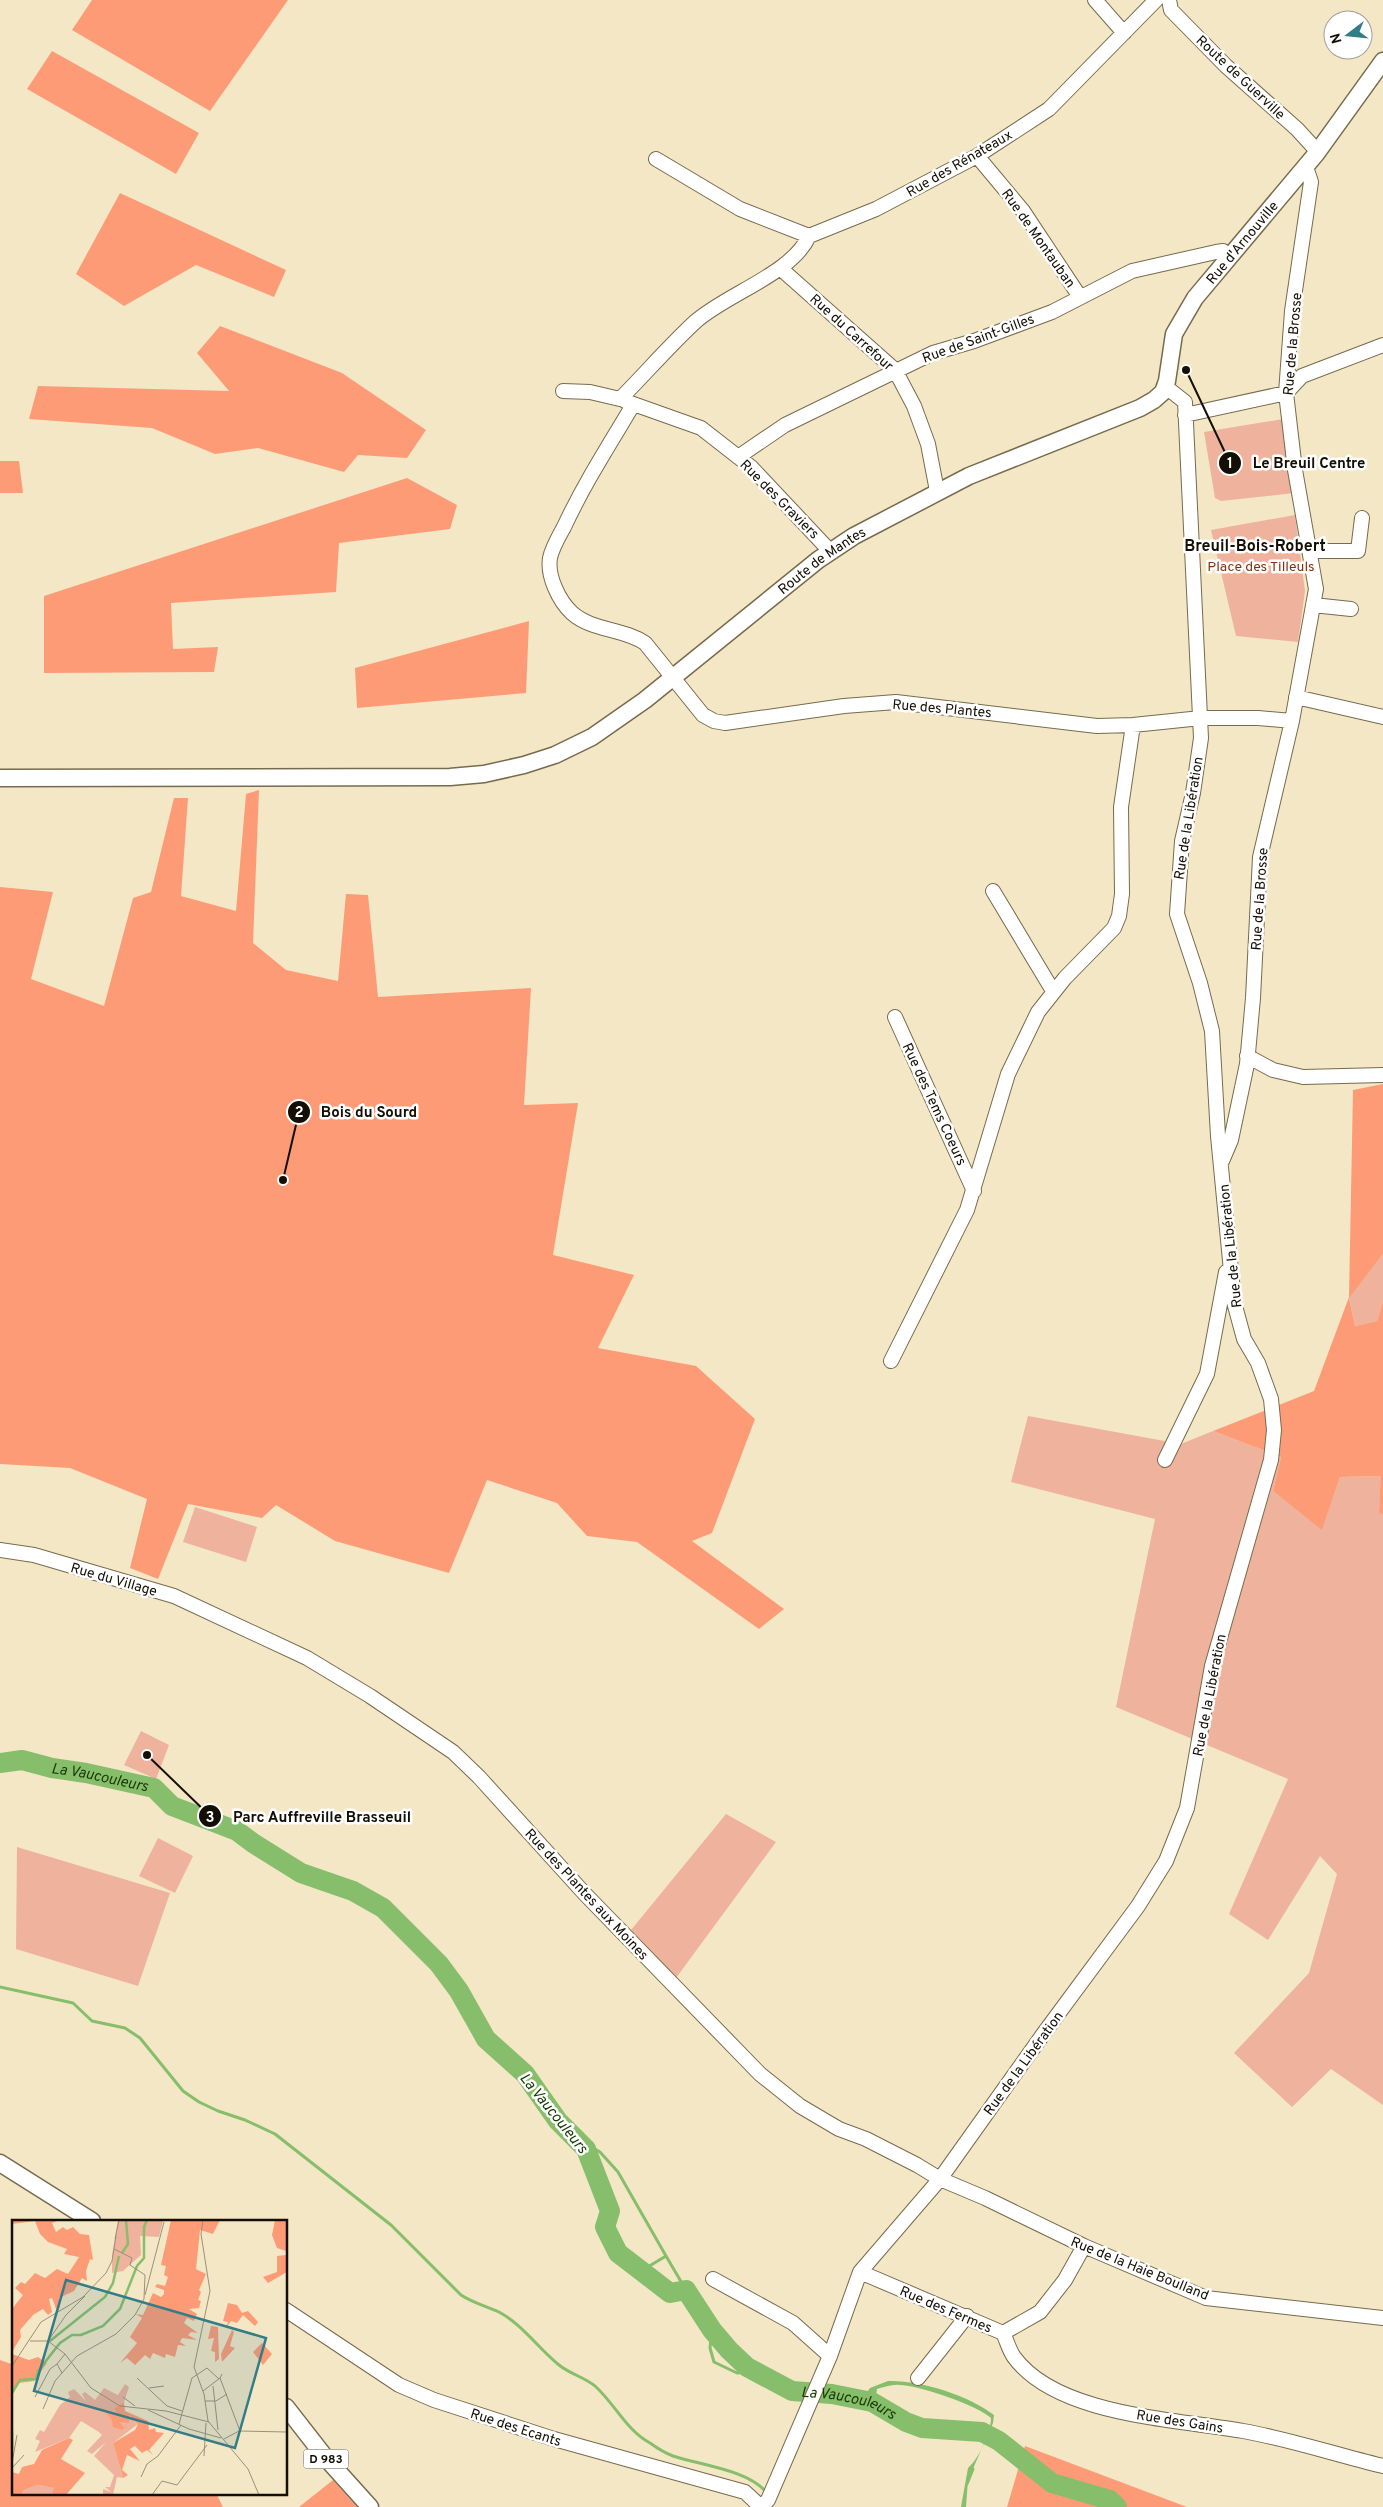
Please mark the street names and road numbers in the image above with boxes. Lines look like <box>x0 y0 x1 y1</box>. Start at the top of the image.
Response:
street label: Route de Guerville <box>1192 32 1288 124</box>
street label: Rue des Rénateaux <box>904 127 1016 202</box>
street label: Rue de Montauban <box>997 186 1078 292</box>
street label: Rue d'Arnouville <box>1203 198 1283 288</box>
street label: Rue du Carrefour <box>806 291 897 375</box>
street label: Rue de la Brosse <box>1281 292 1306 396</box>
street label: Rue de Saint-Gilles <box>920 311 1037 368</box>
street label: Rue des Graviers <box>736 457 822 543</box>
street label: Route de Mantes <box>775 524 869 599</box>
street label: Rue des Plantes <box>891 697 992 722</box>
street label: Rue de la Libération <box>1171 756 1208 881</box>
street label: Rue de la Brosse <box>1248 847 1273 951</box>
street label: Rue des Tems Coeurs <box>898 1041 969 1169</box>
street label: Rue de la Libération <box>1217 1183 1246 1309</box>
street label: Rue du Village <box>68 1560 159 1601</box>
street label: Rue de la Libération <box>1190 1633 1231 1758</box>
street label: Rue des Plantes aux Moines <box>521 1826 651 1964</box>
street label: Rue de la Libération <box>981 2009 1068 2119</box>
street label: Rue de la Haie Boulland <box>1068 2234 1211 2305</box>
street label: Rue des Fermes <box>897 2283 994 2337</box>
street label: Rue des Ecants <box>468 2406 563 2451</box>
street label: Rue des Gains <box>1135 2407 1224 2438</box>
road number: D 983 <box>304 2450 348 2468</box>

